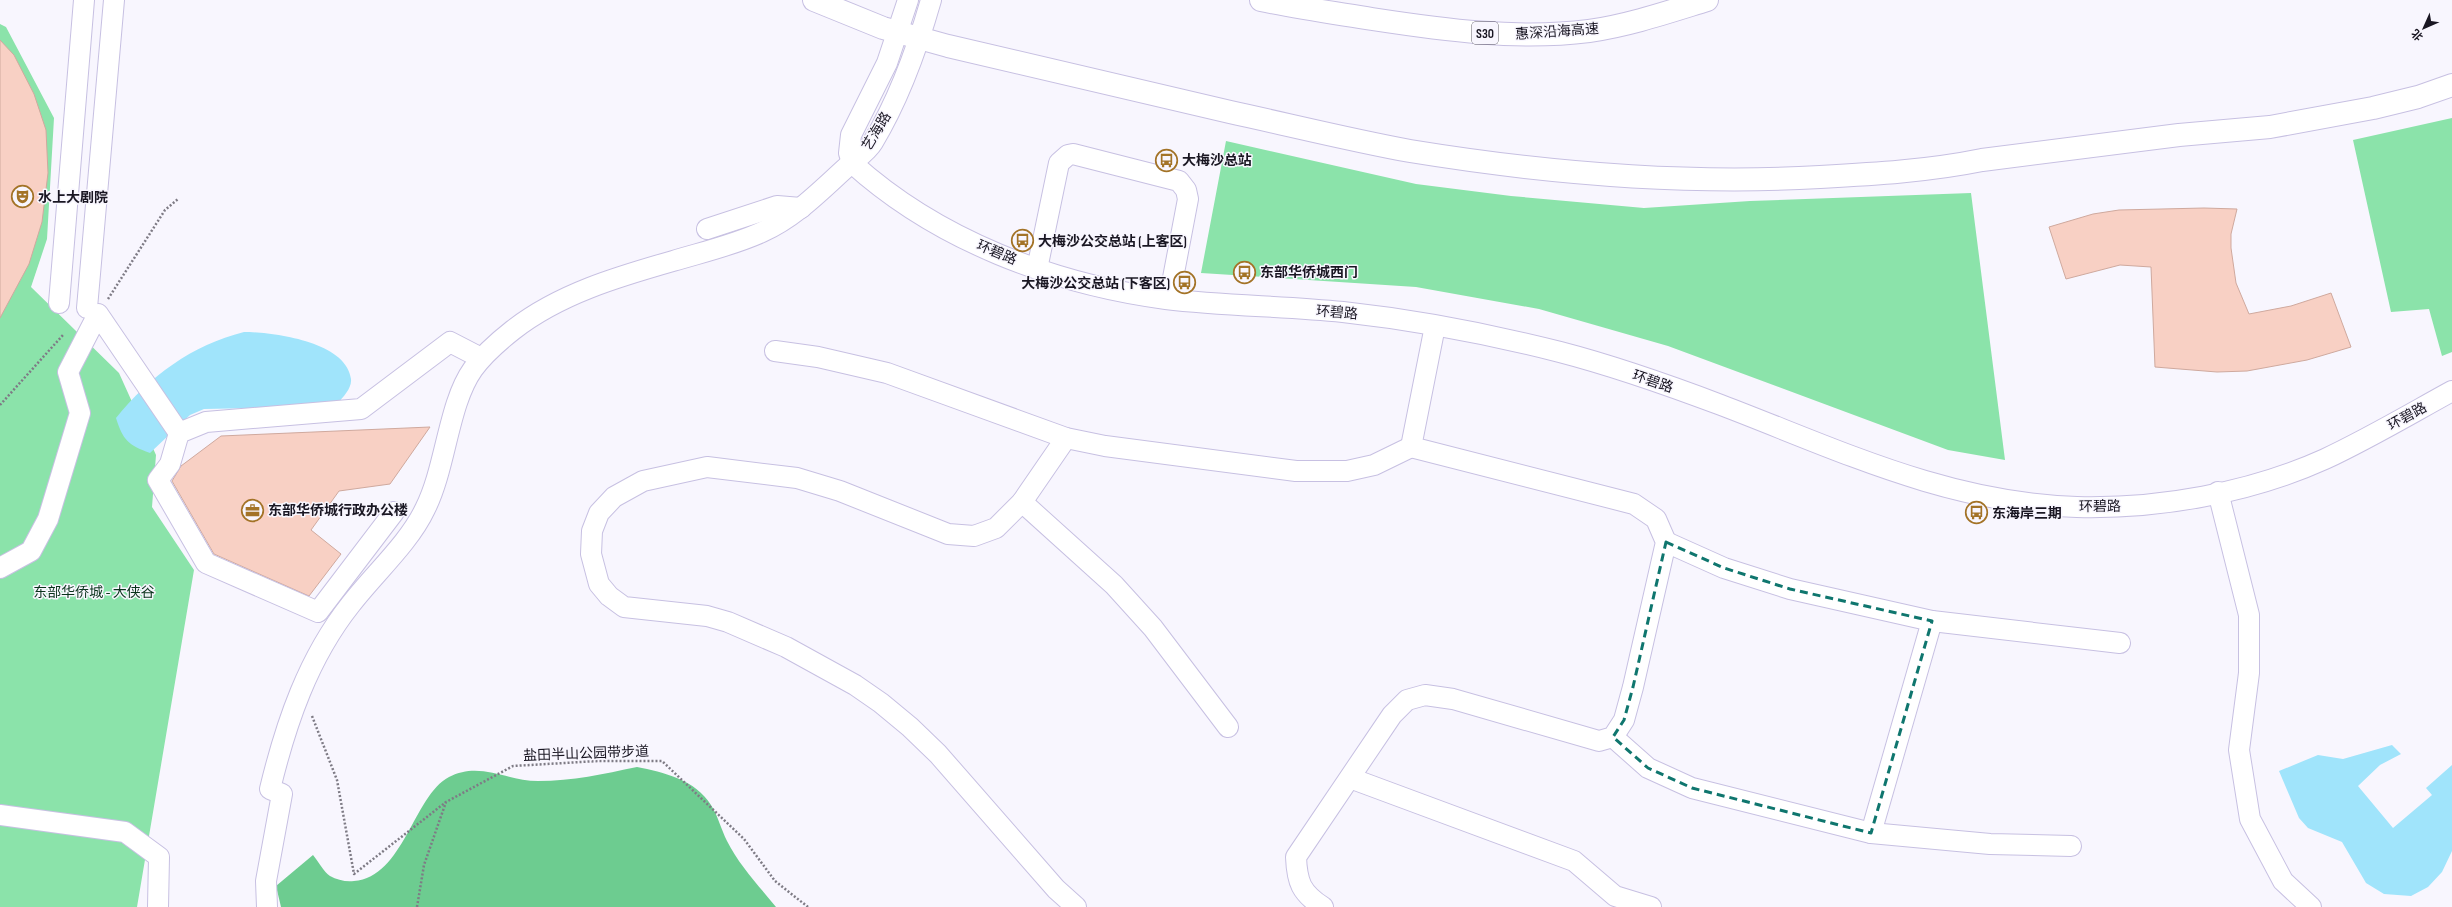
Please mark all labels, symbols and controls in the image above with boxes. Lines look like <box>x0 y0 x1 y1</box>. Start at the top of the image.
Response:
north arrow <box>2404 8 2444 48</box>
street label: 惠深沿海高速 <box>1515 20 1600 43</box>
road number: S30 <box>1472 22 1498 44</box>
text: 北 <box>2409 26 2426 43</box>
street label: 艺海路 <box>858 109 895 154</box>
bus stop icon: 大梅沙总站 <box>1153 147 1179 173</box>
place label: 大梅沙总站 <box>1182 152 1252 169</box>
theatre icon: 水上大剧院 <box>10 184 36 210</box>
place label: 水上大剧院 <box>38 189 108 206</box>
bus stop icon: 大梅沙公交总站 (上客区) <box>1009 228 1035 254</box>
place label: 大梅沙公交总站 (上客区) <box>1038 233 1187 250</box>
street label: 环碧路 <box>974 236 1019 268</box>
bus stop icon: 东部华侨城西门 <box>1232 259 1258 285</box>
place label: 东部华侨城西门 <box>1260 264 1358 281</box>
bus stop icon: 大梅沙公交总站 (下客区) <box>1172 270 1198 296</box>
place label: 大梅沙公交总站 (下客区) <box>1021 275 1170 292</box>
street label: 环碧路 <box>1315 302 1359 323</box>
street label: 环碧路 <box>1630 367 1675 396</box>
street label: 环碧路 <box>2385 399 2430 434</box>
office icon: 东部华侨城行政办公楼 <box>240 497 266 523</box>
street label: 环碧路 <box>2079 498 2121 515</box>
bus stop icon: 东海岸三期 <box>1963 500 1989 526</box>
place label: 东部华侨城行政办公楼 <box>268 502 408 519</box>
place label: 东海岸三期 <box>1992 505 2062 522</box>
park label: 东部华侨城 - 大侠谷 <box>33 584 155 601</box>
street label: 盐田半山公园带步道 <box>523 743 649 764</box>

